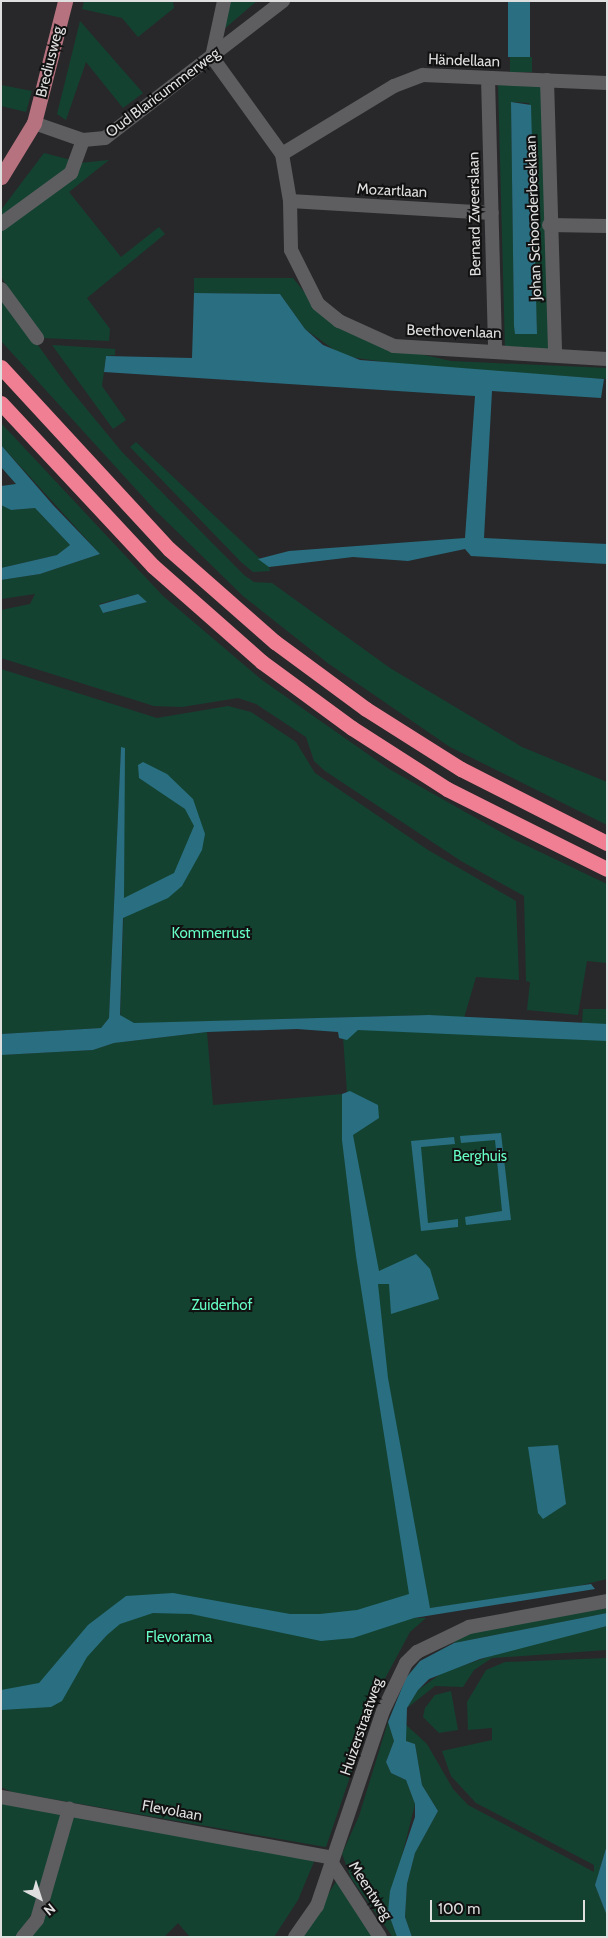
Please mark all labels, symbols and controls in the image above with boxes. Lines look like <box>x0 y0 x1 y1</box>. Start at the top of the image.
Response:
street label: Brediusweg <box>32 25 68 99</box>
street label: Oud Blaricummerweg <box>103 44 223 142</box>
street label: Händellaan <box>428 51 500 71</box>
street label: Johan Schoonderbeeklaan <box>522 135 546 301</box>
street label: Bernard Zweerslaan <box>465 152 485 276</box>
street label: Mozartlaan <box>356 180 428 202</box>
street label: Beethovenlaan <box>406 321 502 343</box>
park label: Kommerrust <box>172 925 250 943</box>
park label: Berghuis <box>453 1148 507 1166</box>
park label: Zuiderhof <box>192 1297 252 1315</box>
park label: Flevorama <box>146 1629 212 1647</box>
street label: Huizerstraatweg <box>337 1676 387 1778</box>
street label: Flevolaan <box>141 1797 203 1825</box>
street label: Meentweg <box>344 1858 396 1924</box>
north arrow <box>15 1873 65 1923</box>
scale bar <box>433 1890 588 1922</box>
text: N <box>40 1899 59 1920</box>
text: 100 m <box>438 1900 480 1918</box>

